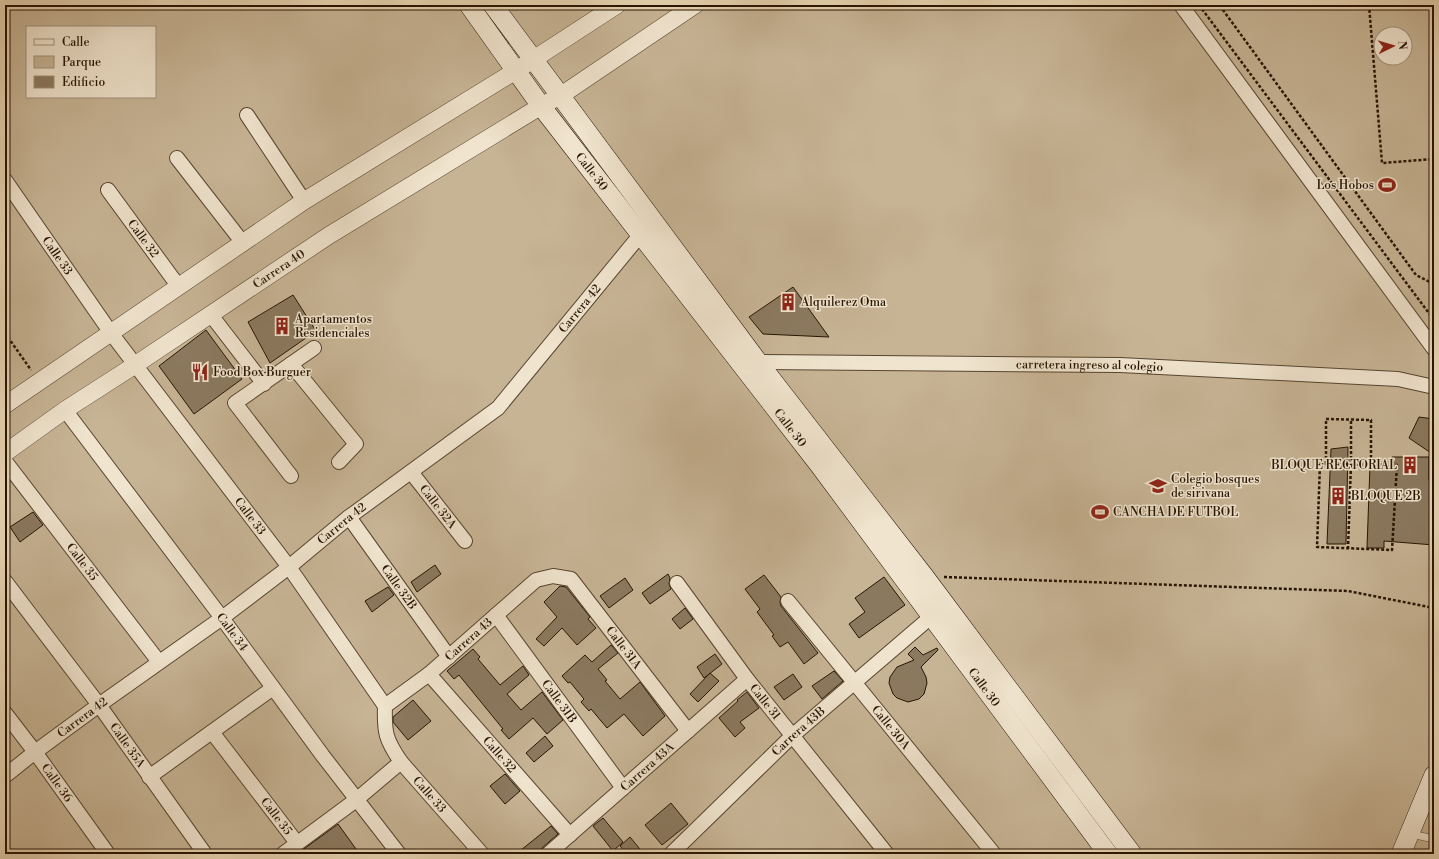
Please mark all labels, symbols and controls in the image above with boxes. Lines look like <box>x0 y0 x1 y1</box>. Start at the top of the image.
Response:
legend <box>26 26 156 98</box>
north arrow <box>1373 26 1413 66</box>
text: Calle <box>62 35 89 50</box>
text: N <box>1395 40 1409 50</box>
text: Parque <box>62 55 101 70</box>
text: Edificio <box>62 75 105 90</box>
street label: Calle 30 <box>572 150 611 194</box>
sports icon: Los Hobos <box>1377 175 1397 195</box>
place label: Los Hobos <box>1316 178 1374 193</box>
street label: Calle 32 <box>124 217 162 261</box>
street label: Calle 33 <box>39 234 76 278</box>
street label: Carrera 40 <box>250 246 308 292</box>
street label: Carrera 42 <box>556 281 605 336</box>
building icon: Alquilerez Oma <box>778 292 798 312</box>
place label: Alquilerez Oma <box>800 295 887 310</box>
place label: Apartamentos Residenciales <box>294 312 372 341</box>
building icon: Apartamentos Residenciales <box>272 316 292 336</box>
street label: carretera ingreso al colegio <box>1016 357 1164 375</box>
restaurant icon: Food Box Burguer <box>190 362 210 382</box>
place label: Food Box Burguer <box>213 365 311 380</box>
street label: Calle 30 <box>770 406 810 450</box>
building icon: BLOQUE RECTORIAL <box>1400 455 1420 475</box>
place label: BLOQUE RECTORIAL <box>1270 458 1397 473</box>
place label: Colegio bosques de sirivana <box>1171 472 1259 501</box>
school or university icon: Colegio bosques de sirivana <box>1148 476 1168 496</box>
street label: Calle 32A <box>416 482 460 533</box>
building icon: BLOQUE 2B <box>1328 486 1348 506</box>
place label: BLOQUE 2B <box>1350 489 1421 504</box>
street label: Calle 33 <box>231 495 269 538</box>
street label: Carrera 42 <box>314 500 370 548</box>
sports icon: CANCHA DE FUTBOL <box>1090 502 1110 522</box>
place label: CANCHA DE FUTBOL <box>1113 505 1238 520</box>
street label: Calle 35 <box>63 540 101 584</box>
street label: Calle 32B <box>377 562 420 613</box>
street label: Calle 34 <box>213 610 251 655</box>
street label: Carrera 43 <box>442 615 496 665</box>
street label: Calle 31A <box>602 624 645 673</box>
street label: Calle 30 <box>964 665 1003 710</box>
street label: Calle 31B <box>538 677 580 726</box>
street label: Calle 31 <box>746 681 784 724</box>
street label: Carrera 42 <box>54 694 111 741</box>
street label: Calle 30A <box>868 702 914 754</box>
street label: Carrera 43B <box>769 704 829 759</box>
street label: Calle 35A <box>106 720 149 771</box>
street label: Calle 32 <box>479 734 519 776</box>
street label: Carrera 43A <box>617 739 678 795</box>
street label: Calle 36 <box>38 761 75 805</box>
street label: Calle 33 <box>409 774 449 816</box>
street label: Calle 35 <box>257 795 295 838</box>

